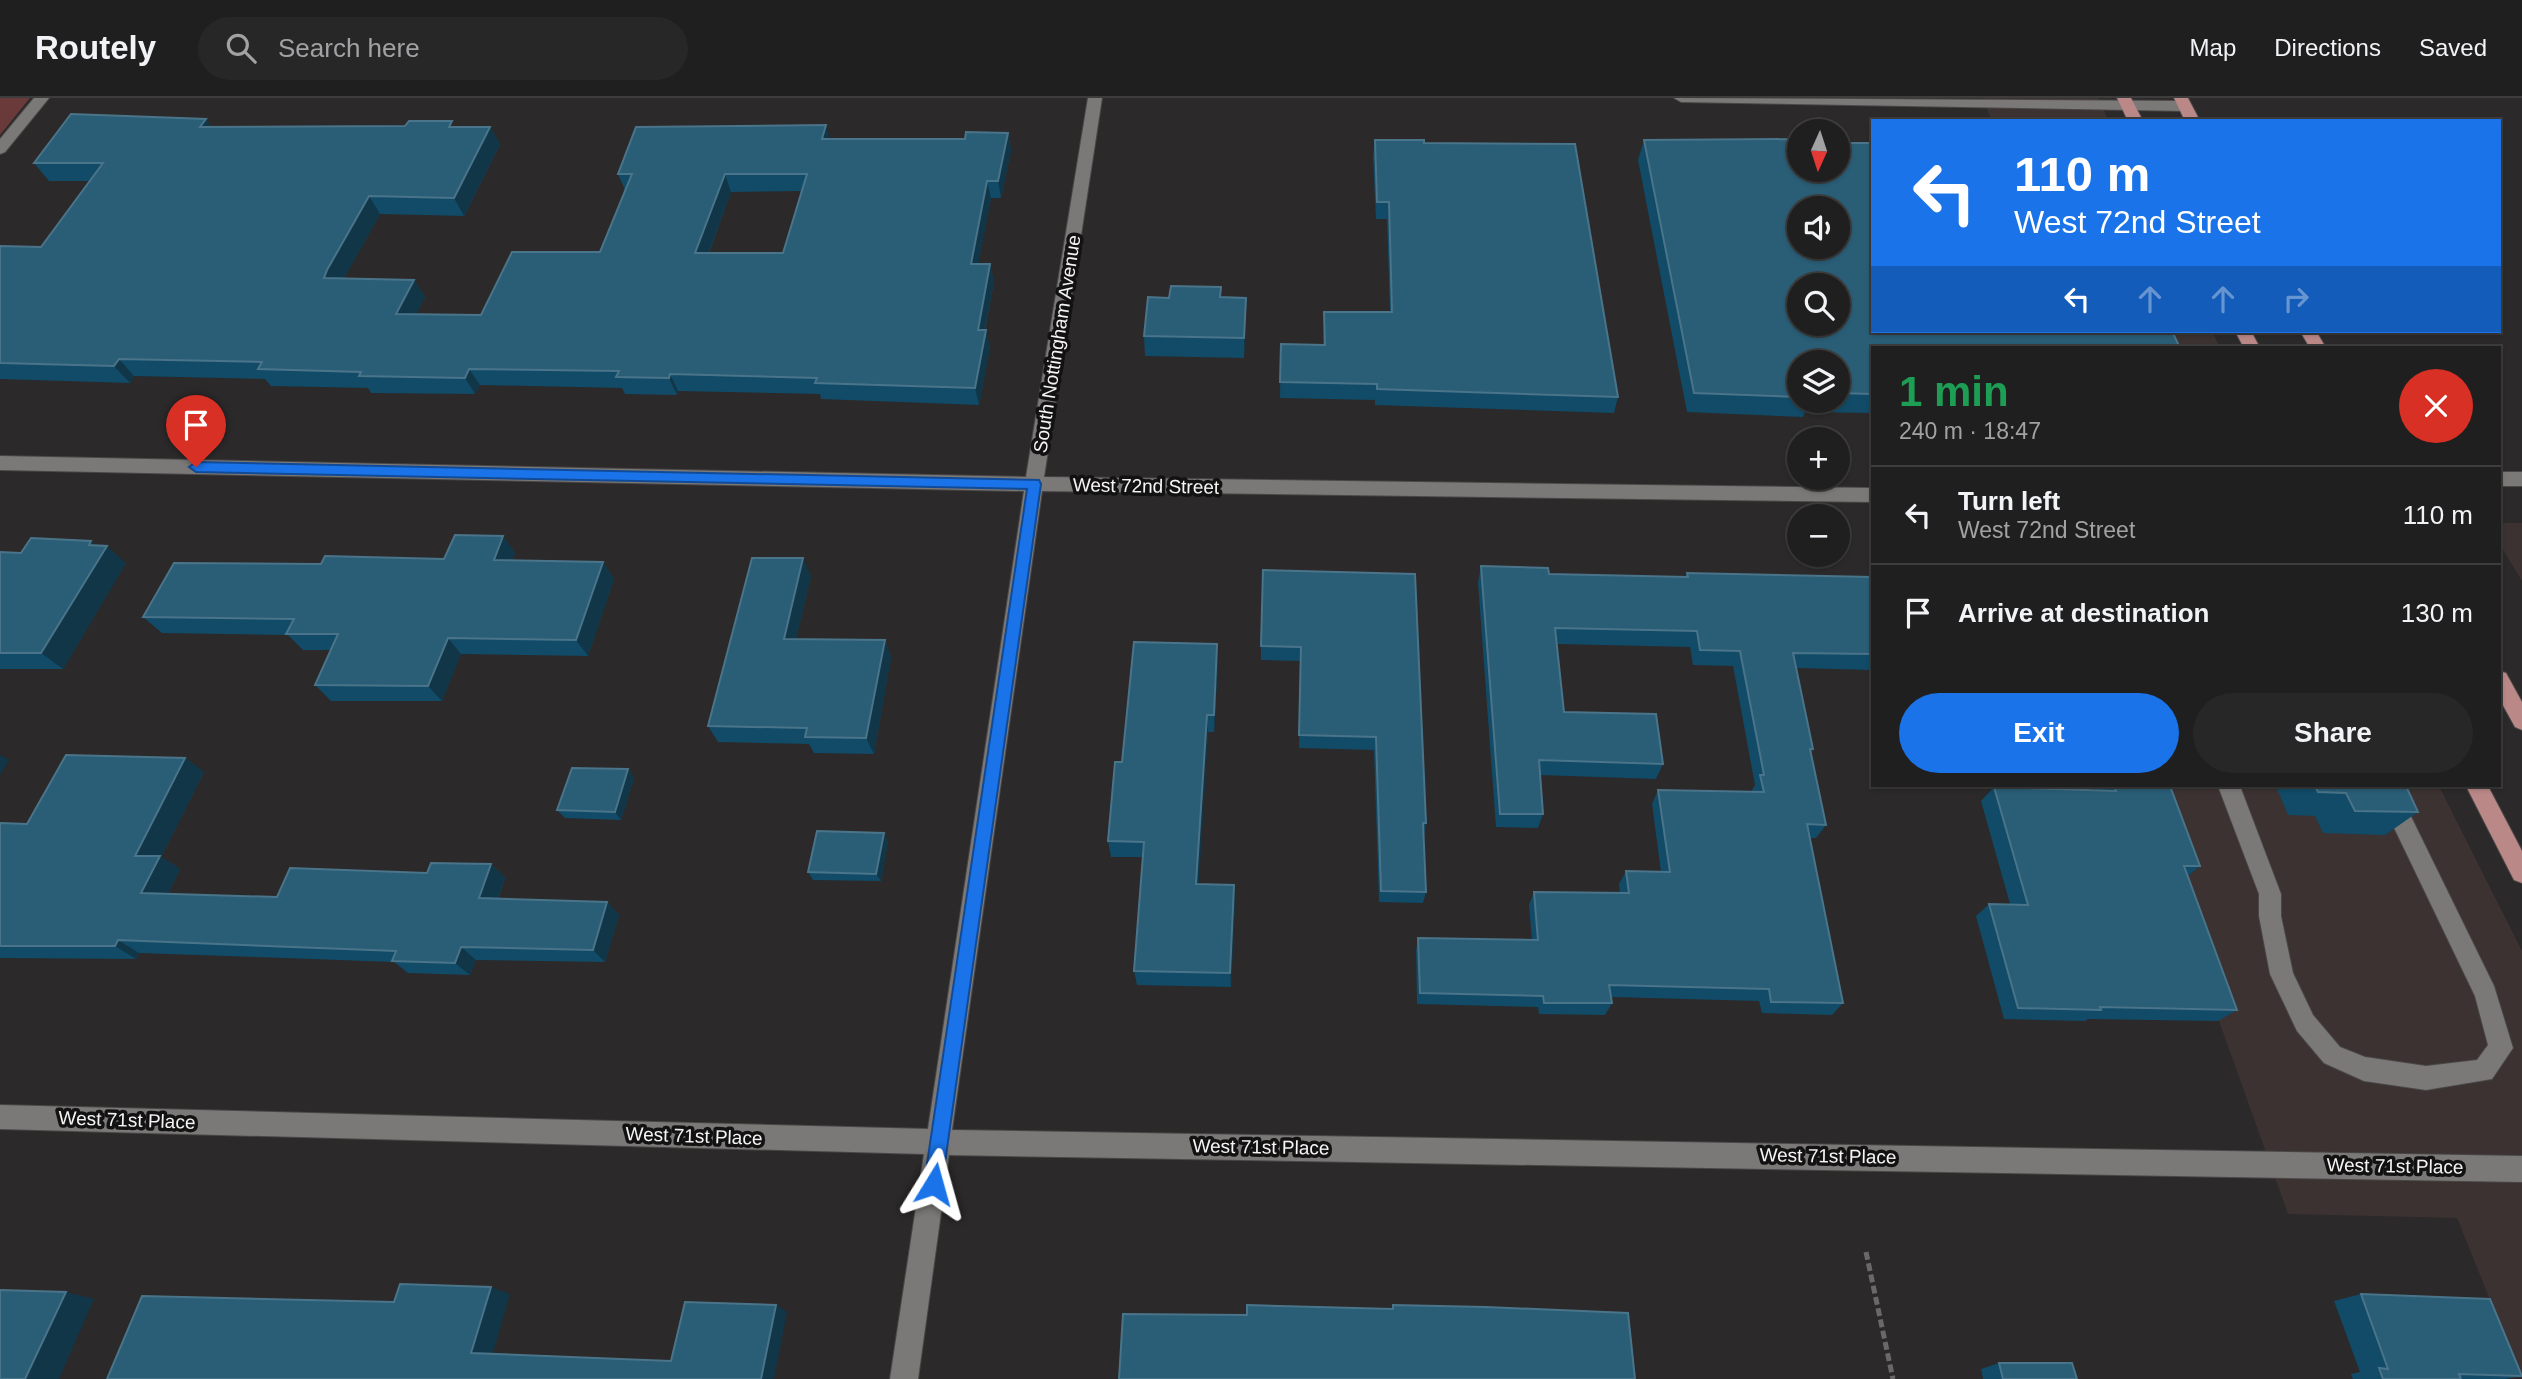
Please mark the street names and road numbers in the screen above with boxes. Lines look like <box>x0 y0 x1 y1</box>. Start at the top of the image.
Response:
street label: South Nottingham Avenue <box>1029 234 1085 454</box>
street label: West 72nd Street <box>1073 474 1220 498</box>
street label: West 71st Place <box>58 1107 196 1133</box>
street label: West 71st Place <box>625 1123 763 1149</box>
street label: West 71st Place <box>1192 1135 1330 1159</box>
street label: West 71st Place <box>1759 1144 1897 1168</box>
street label: West 71st Place <box>2326 1154 2464 1178</box>

